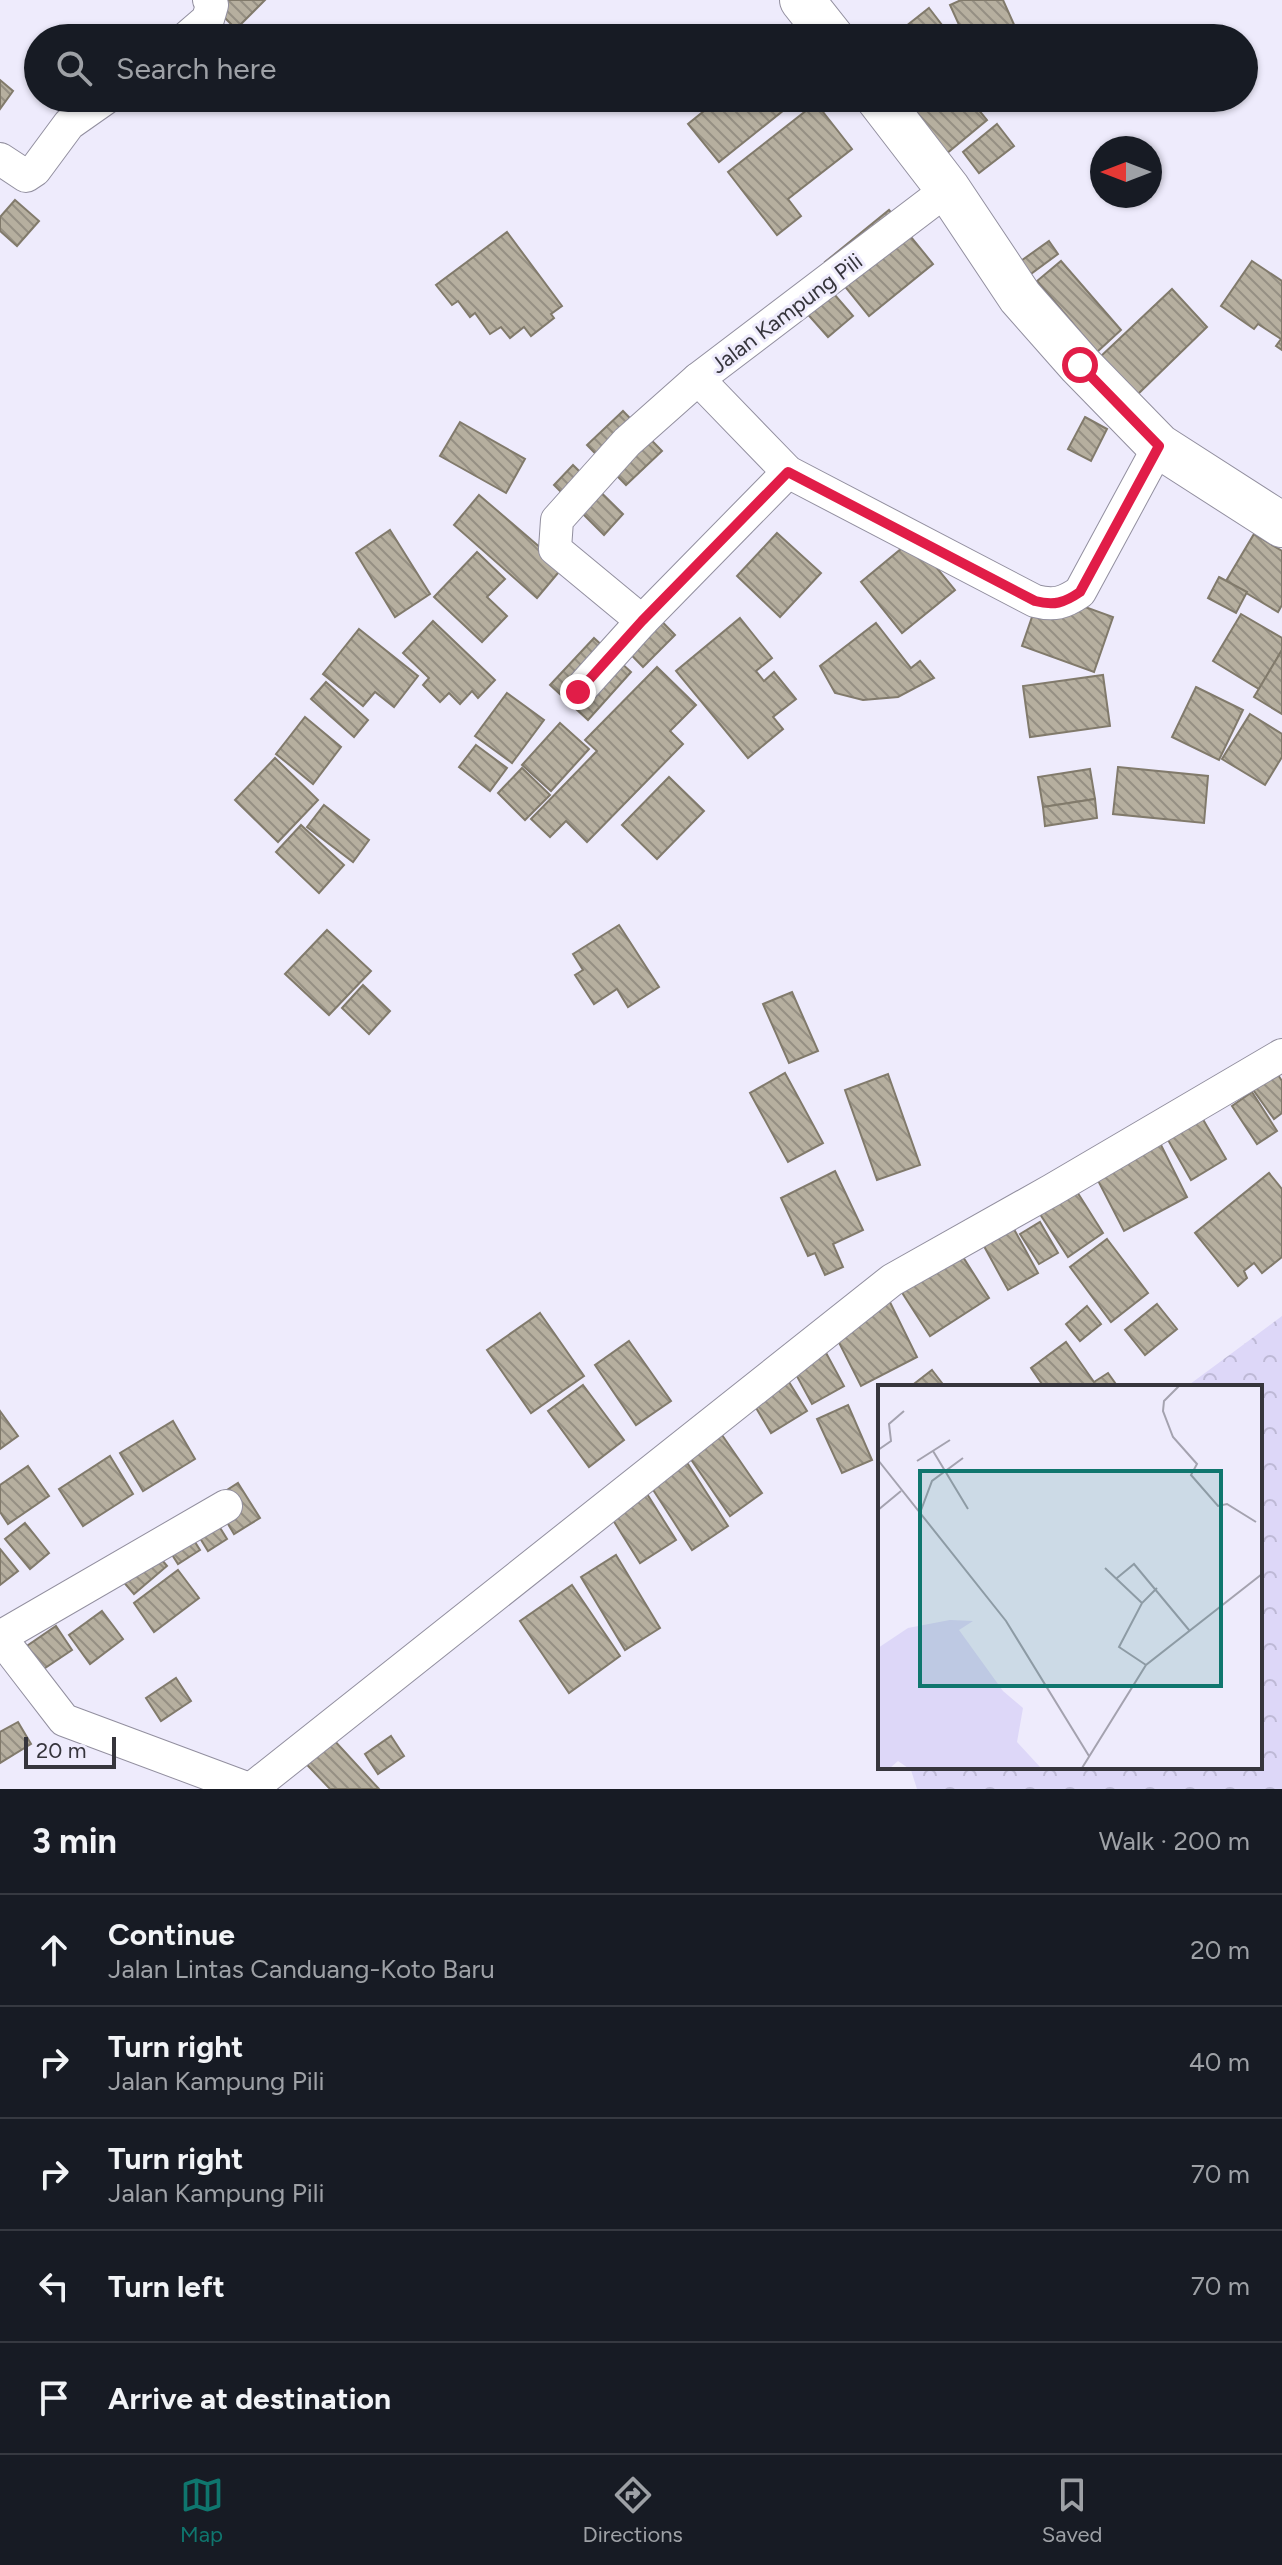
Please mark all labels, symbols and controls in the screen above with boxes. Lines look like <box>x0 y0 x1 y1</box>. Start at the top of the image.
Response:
search box <box>24 24 1258 112</box>
icon: search <box>52 46 96 90</box>
text: Search here <box>116 50 276 87</box>
north arrow <box>1090 136 1162 208</box>
street label: Jalan Kampung Pili <box>705 247 868 379</box>
route start <box>1062 347 1098 383</box>
route end <box>560 674 596 710</box>
inset map <box>878 1385 1262 1769</box>
scale bar <box>24 1733 116 1769</box>
text: 20 m <box>36 1737 87 1764</box>
text: 3 min <box>32 1821 117 1862</box>
text: Walk · 200 m <box>1099 1825 1250 1857</box>
text: Continue <box>108 1916 235 1953</box>
icon: ahead <box>32 1928 76 1972</box>
text: 20 m <box>1190 1934 1250 1966</box>
text: Jalan Lintas Canduang-Koto Baru <box>108 1953 495 1985</box>
text: Turn right <box>108 2028 243 2065</box>
icon: right <box>32 2040 76 2084</box>
text: 40 m <box>1189 2046 1250 2078</box>
text: Jalan Kampung Pili <box>108 2065 325 2097</box>
text: Turn right <box>108 2140 243 2177</box>
icon: right <box>32 2152 76 2196</box>
text: 70 m <box>1191 2158 1250 2190</box>
text: Jalan Kampung Pili <box>108 2177 325 2209</box>
icon: left <box>32 2264 76 2308</box>
text: Turn left <box>108 2268 225 2305</box>
text: 70 m <box>1191 2270 1250 2302</box>
icon: arrive <box>32 2376 76 2420</box>
text: Arrive at destination <box>108 2380 391 2417</box>
tab: Map <box>180 2473 224 2548</box>
tab: Directions <box>583 2473 683 2548</box>
tab: Saved <box>1042 2473 1102 2548</box>

